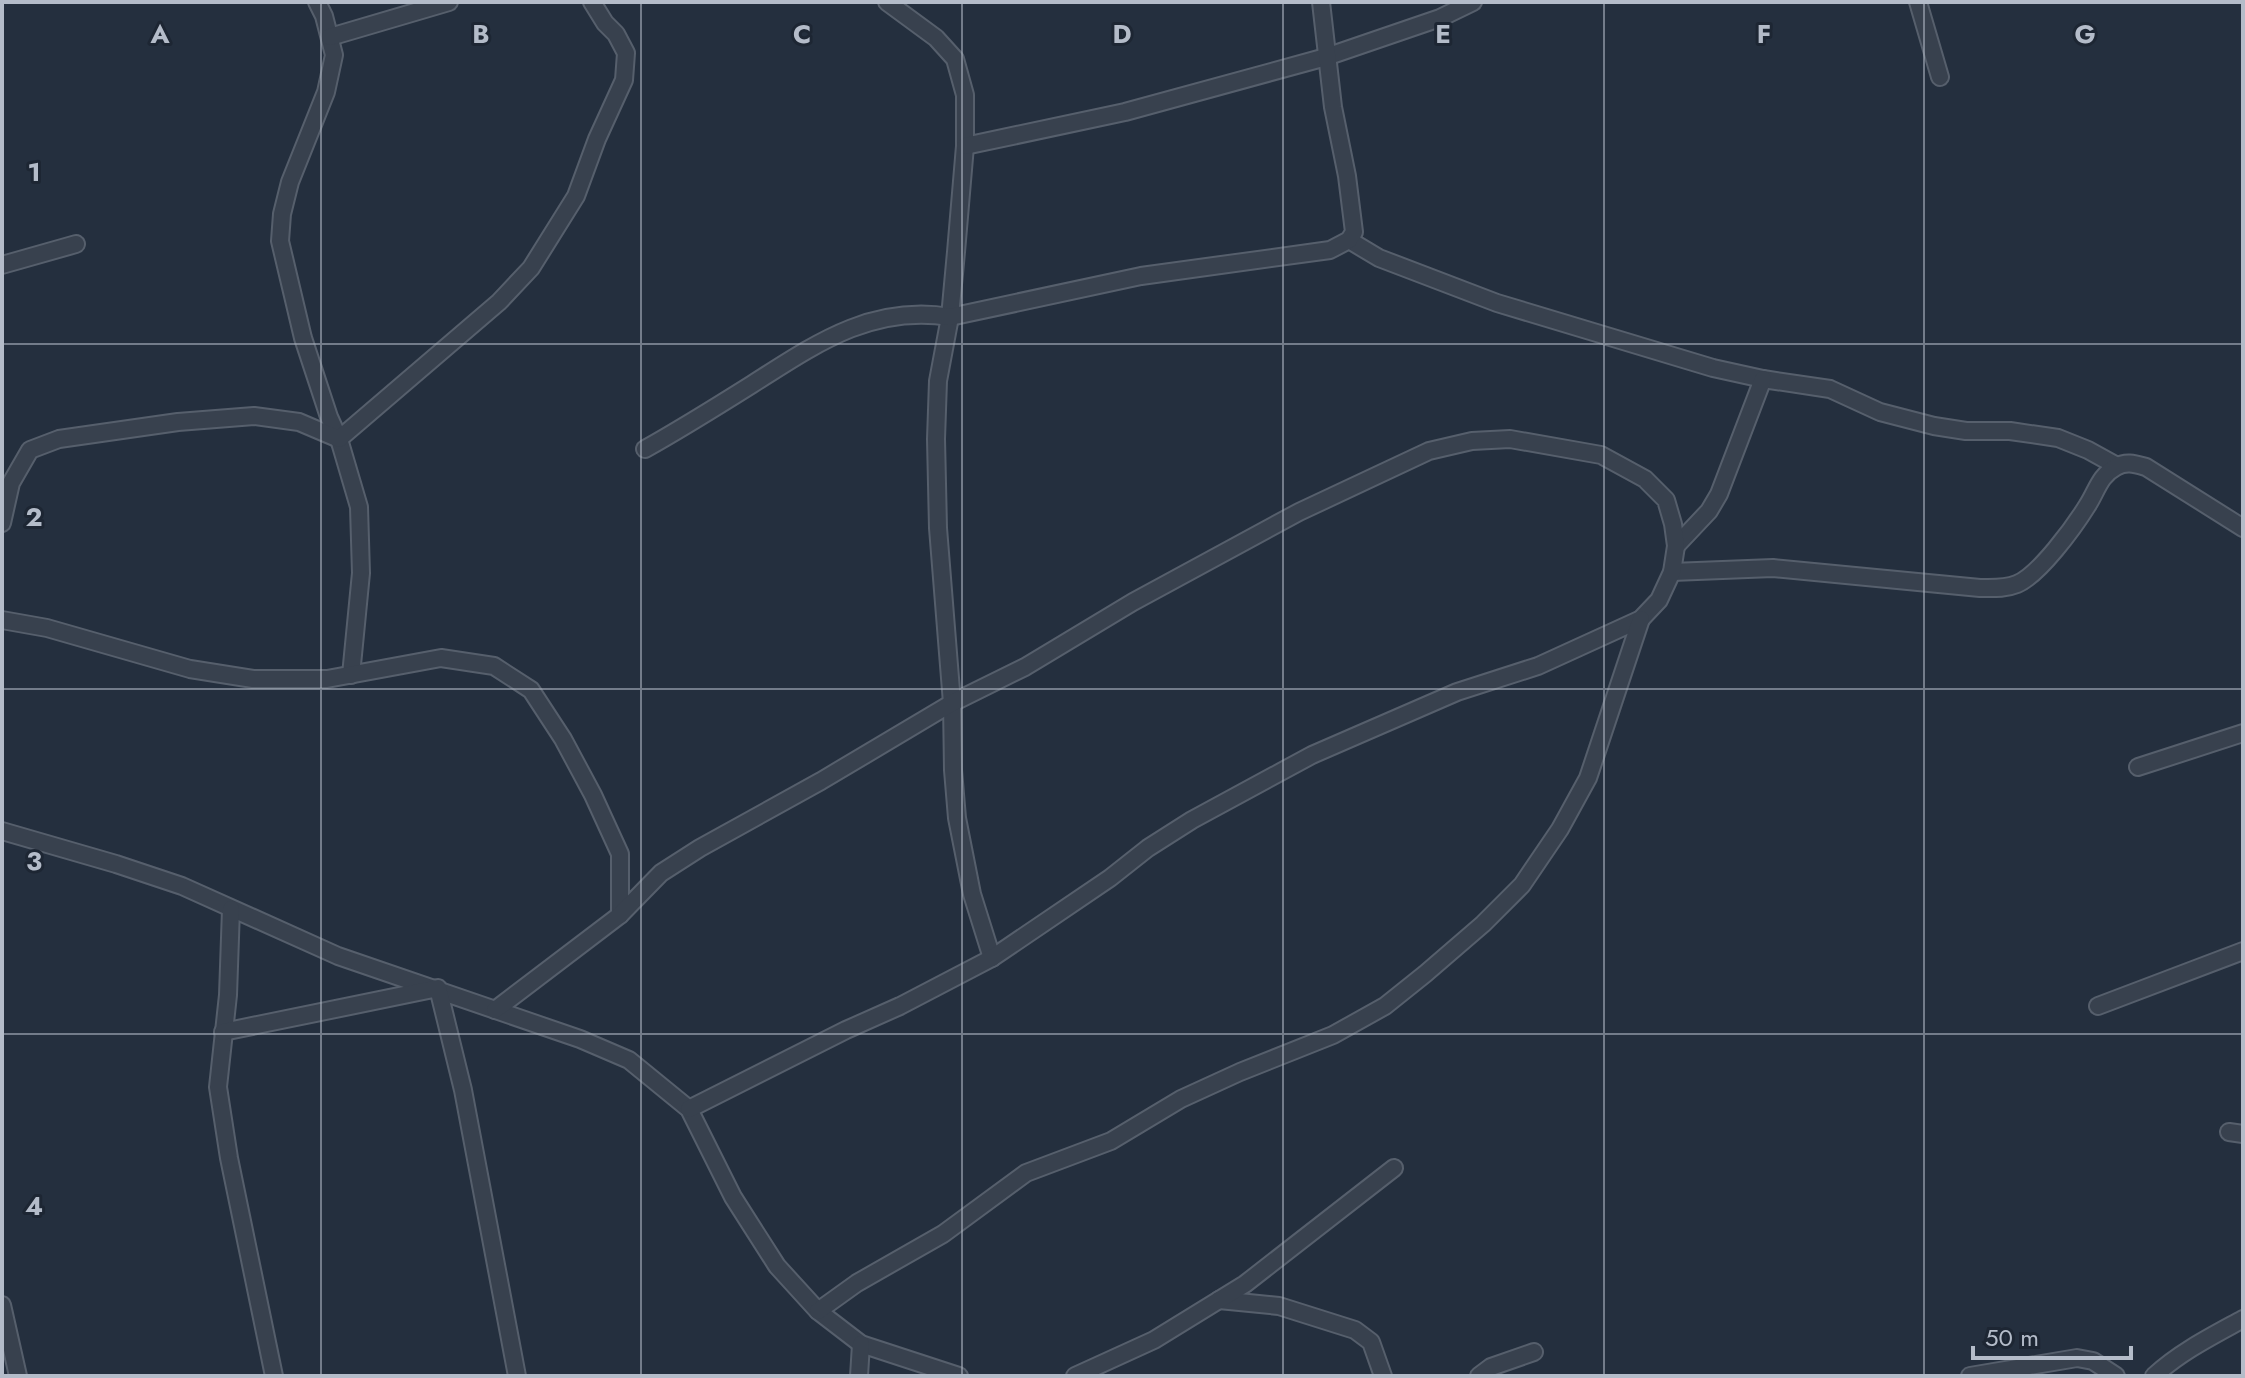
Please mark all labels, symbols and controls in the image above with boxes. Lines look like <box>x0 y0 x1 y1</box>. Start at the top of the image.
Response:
text: A <box>149 15 170 53</box>
text: B <box>472 15 490 53</box>
text: C <box>793 15 811 53</box>
text: D <box>1112 15 1132 53</box>
text: E <box>1435 15 1451 53</box>
text: F <box>1757 15 1771 53</box>
text: G <box>2074 15 2096 53</box>
text: 1 <box>27 153 41 191</box>
text: 2 <box>25 498 43 536</box>
text: 3 <box>26 842 42 880</box>
text: 4 <box>25 1187 43 1225</box>
scale bar <box>1973 1310 2131 1360</box>
text: 50 m <box>1985 1320 2039 1355</box>

